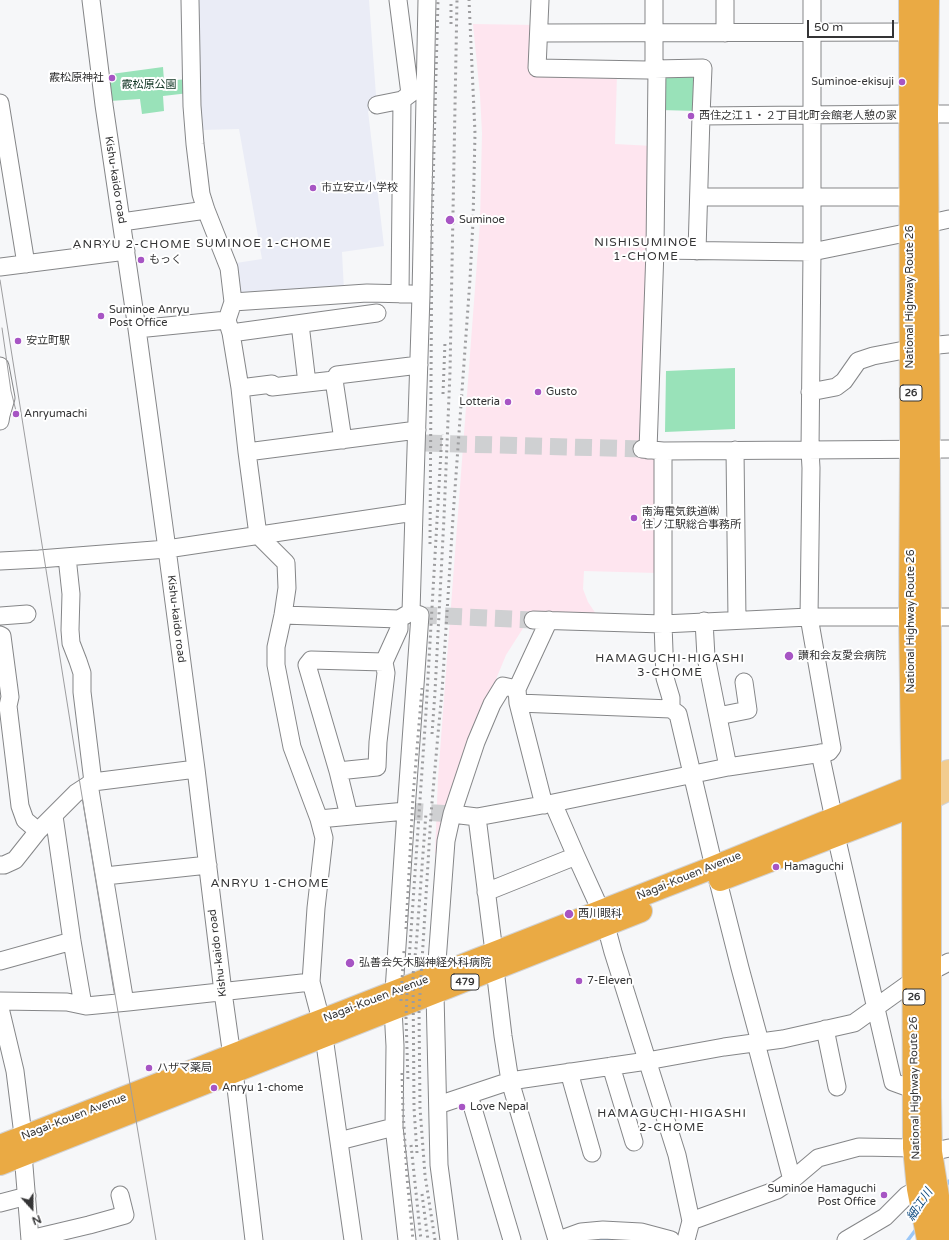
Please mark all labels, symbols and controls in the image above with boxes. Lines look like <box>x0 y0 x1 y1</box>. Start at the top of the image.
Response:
scale bar <box>809 12 896 38</box>
text: 50 m <box>814 20 843 34</box>
place label: 霰松原神社 <box>49 71 104 85</box>
marker: 霰松原神社 <box>107 73 117 83</box>
place label: Suminoe-ekisuji <box>811 75 894 89</box>
marker: Suminoe-ekisuji <box>897 77 907 87</box>
park label: 霰松原公園 <box>122 78 176 92</box>
place label: 西住之江１・２丁目北町会館老人憩の家 <box>699 109 897 123</box>
marker: 西住之江１・２丁目北町会館老人憩の家 <box>686 111 696 121</box>
street label: Kishu-kaido road <box>102 135 128 225</box>
place label: 市立安立小学校 <box>321 181 398 195</box>
marker: 市立安立小学校 <box>308 183 318 193</box>
place label: Suminoe <box>459 213 505 227</box>
marker: Suminoe <box>444 214 456 226</box>
street label: National Highway Route 26 <box>903 225 917 369</box>
district label: NISHISUMINOE 1-CHOME <box>594 236 698 264</box>
district label: SUMINOE 1-CHOME <box>196 237 332 251</box>
district label: ANRYU 2-CHOME <box>73 238 191 252</box>
place label: もっく <box>149 253 182 267</box>
marker: もっく <box>136 255 146 265</box>
place label: Suminoe Anryu Post Office <box>109 303 189 329</box>
marker: Suminoe Anryu Post Office <box>96 311 106 321</box>
place label: 安立町駅 <box>26 334 70 348</box>
marker: 安立町駅 <box>13 336 23 346</box>
place label: Gusto <box>546 385 577 399</box>
road number: 26 <box>900 385 922 401</box>
marker: Gusto <box>533 387 543 397</box>
place label: Lotteria <box>459 395 500 409</box>
marker: Lotteria <box>503 397 513 407</box>
place label: Anryumachi <box>24 407 87 421</box>
marker: Anryumachi <box>11 409 21 419</box>
place label: 南海電気鉄道㈱ 住ノ江駅総合事務所 <box>642 505 741 531</box>
marker: 南海電気鉄道㈱ 住ノ江駅総合事務所 <box>629 513 639 523</box>
street label: National Highway Route 26 <box>904 549 918 693</box>
street label: Kishu-kaido road <box>164 574 188 664</box>
place label: 讃和会友愛会病院 <box>798 649 886 663</box>
marker: 讃和会友愛会病院 <box>783 650 795 662</box>
district label: HAMAGUCHI-HIGASHI 3-CHOME <box>595 652 745 680</box>
street label: Nagai-Kouen Avenue <box>635 849 743 903</box>
place label: Hamaguchi <box>784 860 844 874</box>
marker: Hamaguchi <box>771 862 781 872</box>
district label: ANRYU 1-CHOME <box>211 877 329 891</box>
place label: 西川眼科 <box>578 907 622 921</box>
street label: Kishu-kaido road <box>206 908 230 998</box>
marker: 西川眼科 <box>563 908 575 920</box>
place label: 弘善会矢木脳神経外科病院 <box>359 956 491 970</box>
marker: 弘善会矢木脳神経外科病院 <box>344 957 356 969</box>
street label: Nagai-Kouen Avenue <box>322 973 430 1025</box>
road number: 479 <box>451 974 479 990</box>
place label: 7-Eleven <box>587 974 633 988</box>
marker: 7-Eleven <box>574 976 584 986</box>
road number: 26 <box>903 989 925 1005</box>
street label: National Highway Route 26 <box>907 1016 923 1160</box>
place label: ハザマ薬局 <box>157 1061 212 1075</box>
marker: ハザマ薬局 <box>144 1063 154 1073</box>
place label: Anryu 1-chome <box>222 1081 303 1095</box>
marker: Anryu 1-chome <box>209 1083 219 1093</box>
street label: Nagai-Kouen Avenue <box>20 1091 128 1143</box>
place label: Love Nepal <box>470 1100 529 1114</box>
marker: Love Nepal <box>457 1102 467 1112</box>
district label: HAMAGUCHI-HIGASHI 2-CHOME <box>597 1107 747 1135</box>
place label: Suminoe Hamaguchi Post Office <box>768 1182 876 1208</box>
water label: 細江川 <box>904 1186 936 1224</box>
north arrow <box>12 1188 52 1228</box>
marker: Suminoe Hamaguchi Post Office <box>879 1190 889 1200</box>
text: N <box>30 1212 43 1227</box>

